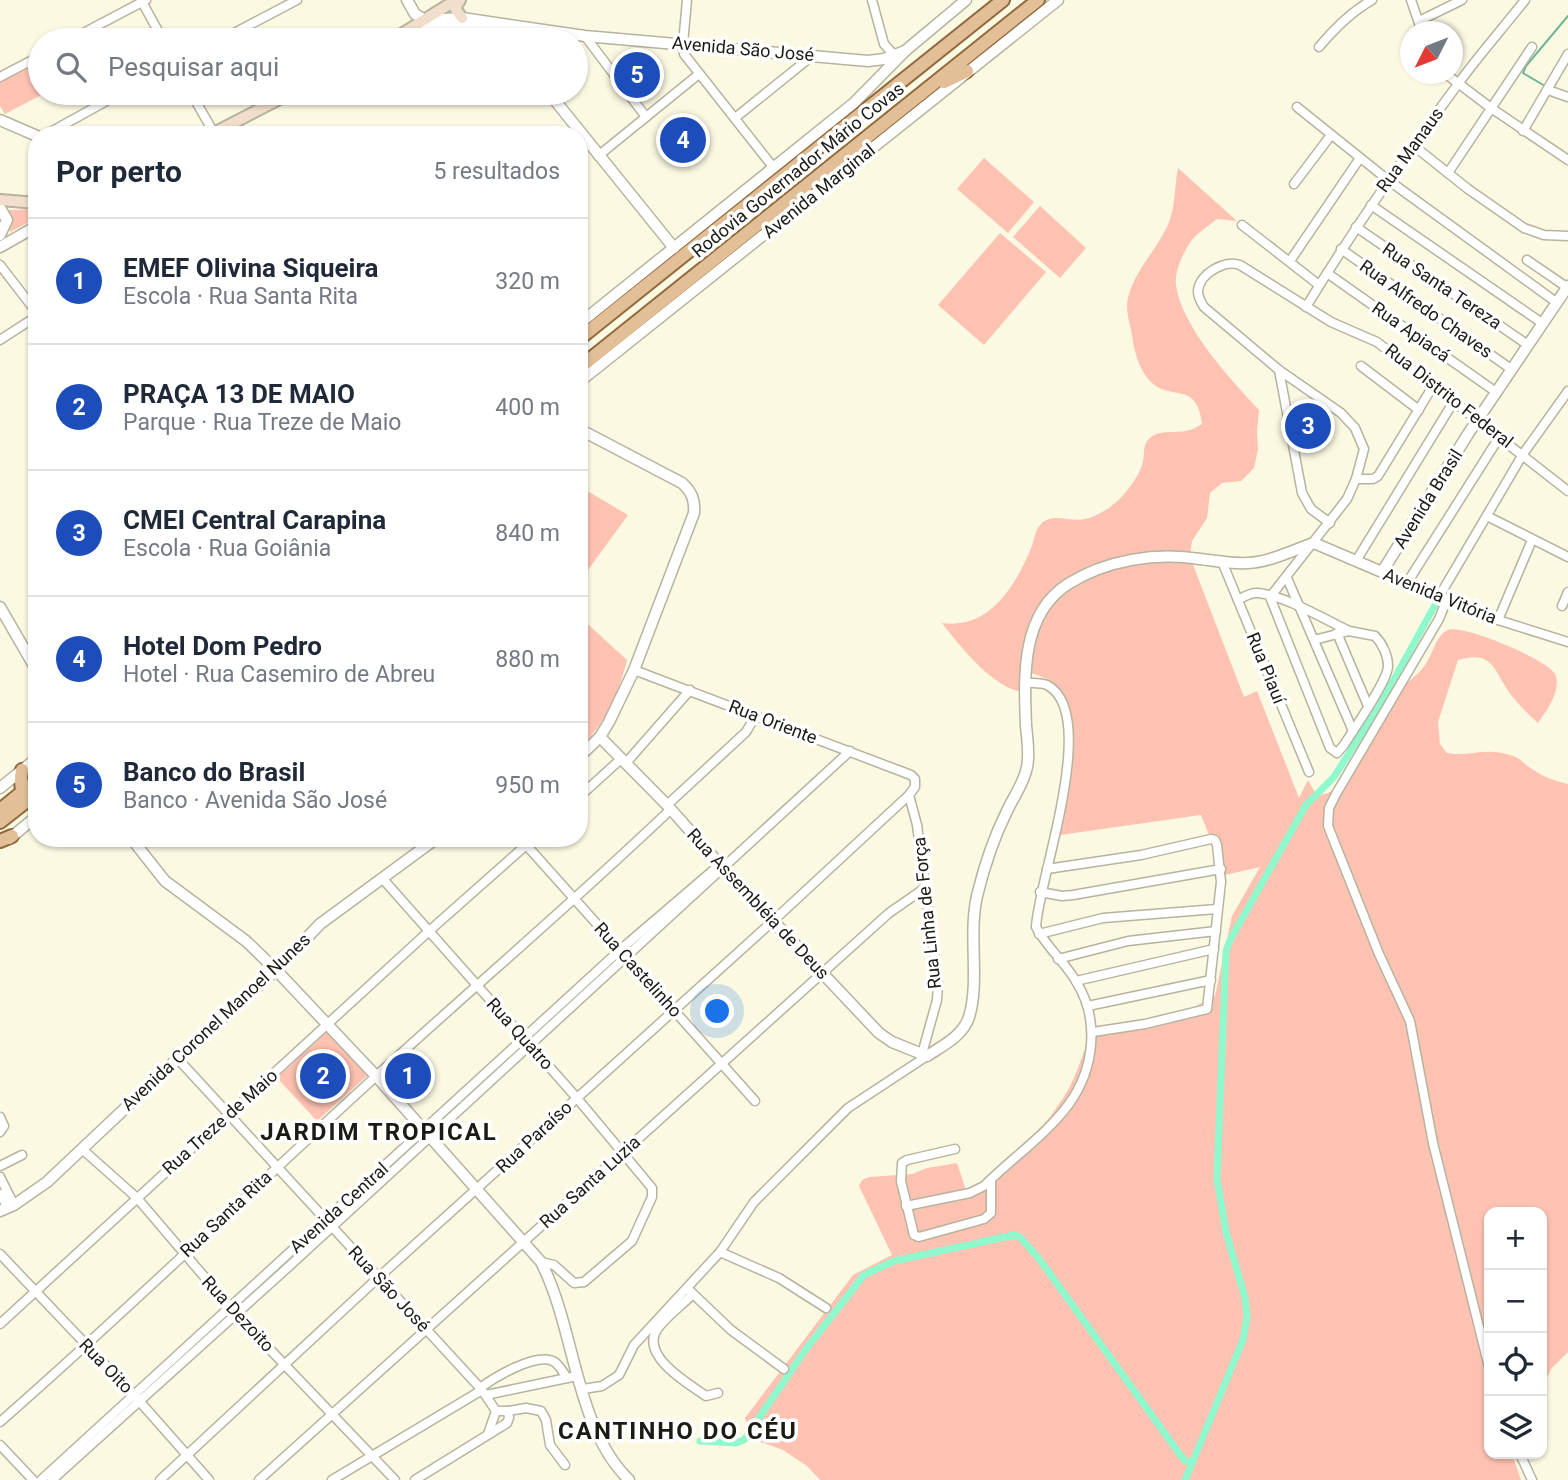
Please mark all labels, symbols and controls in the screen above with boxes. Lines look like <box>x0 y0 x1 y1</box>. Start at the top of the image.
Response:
north arrow <box>1400 21 1463 84</box>
search box <box>28 28 588 105</box>
street label: Avenida São José <box>671 32 815 65</box>
icon: search <box>52 48 90 86</box>
pin: 5 <box>614 49 660 101</box>
text: Pesquisar aqui <box>108 52 279 82</box>
street label: Rodovia Governador Mário Covas <box>687 78 908 262</box>
street label: Rua Manaus <box>1372 103 1447 196</box>
pin: 4 <box>660 114 706 166</box>
street label: Avenida Marginal <box>758 139 879 242</box>
text: Por perto <box>56 154 182 189</box>
text: 5 resultados <box>433 158 560 185</box>
street label: Rua Santa Tereza <box>1379 238 1506 333</box>
text: EMEF Olivina Siqueira <box>123 253 378 283</box>
street label: Rua Alfredo Chaves <box>1356 255 1497 362</box>
text: 1 <box>72 268 86 295</box>
text: 320 m <box>495 268 560 295</box>
text: Escola · Rua Santa Rita <box>123 283 358 310</box>
street label: Rua Apiacá <box>1368 297 1454 366</box>
street label: Rua Distrito Federal <box>1381 339 1517 452</box>
text: PRAÇA 13 DE MAIO <box>123 379 355 409</box>
text: 2 <box>72 394 86 421</box>
text: 400 m <box>495 394 560 421</box>
pin: 3 <box>1285 400 1331 452</box>
text: Parque · Rua Treze de Maio <box>123 409 401 436</box>
street label: Avenida Brasil <box>1389 445 1466 552</box>
text: CMEI Central Carapina <box>123 505 386 535</box>
text: 3 <box>72 520 86 547</box>
text: 840 m <box>495 520 560 547</box>
text: Escola · Rua Goiânia <box>123 535 331 562</box>
street label: Avenida Vitória <box>1380 563 1500 628</box>
street label: Rua Piauí <box>1243 629 1290 707</box>
text: Hotel Dom Pedro <box>123 631 322 661</box>
text: 4 <box>72 646 86 673</box>
text: 880 m <box>495 646 560 673</box>
text: Hotel · Rua Casemiro de Abreu <box>123 661 435 688</box>
street label: Rua Oriente <box>726 695 820 748</box>
text: Banco do Brasil <box>123 757 305 787</box>
text: 5 <box>72 772 86 799</box>
text: 950 m <box>495 772 560 799</box>
text: Banco · Avenida São José <box>123 787 387 814</box>
street label: Rua Assembléia de Deus <box>683 824 834 983</box>
street label: Rua Linha de Força <box>908 836 945 990</box>
street label: Rua Castelinho <box>590 918 686 1021</box>
street label: Avenida Coronel Manoel Nunes <box>117 929 314 1115</box>
street label: Rua Quatro <box>483 993 558 1074</box>
your location <box>700 994 734 1028</box>
pin: 2 <box>300 1050 346 1102</box>
pin: 1 <box>385 1050 431 1102</box>
street label: Rua Treze de Maio <box>158 1064 282 1179</box>
street label: Rua Paraíso <box>491 1096 576 1177</box>
district label: JARDIM TROPICAL <box>260 1118 498 1146</box>
street label: Rua Santa Luzia <box>535 1131 644 1232</box>
street label: Avenida Central <box>285 1158 392 1257</box>
street label: Rua Santa Rita <box>176 1166 276 1261</box>
map controls <box>1484 1207 1547 1459</box>
button: + <box>1484 1207 1547 1270</box>
street label: Rua São José <box>344 1241 434 1336</box>
button: − <box>1484 1270 1547 1333</box>
street label: Rua Dezoito <box>198 1271 279 1356</box>
button: locate <box>1484 1333 1547 1396</box>
street label: Rua Oito <box>75 1334 138 1397</box>
button: layers <box>1484 1396 1547 1459</box>
district label: CANTINHO DO CÉU <box>558 1417 798 1445</box>

